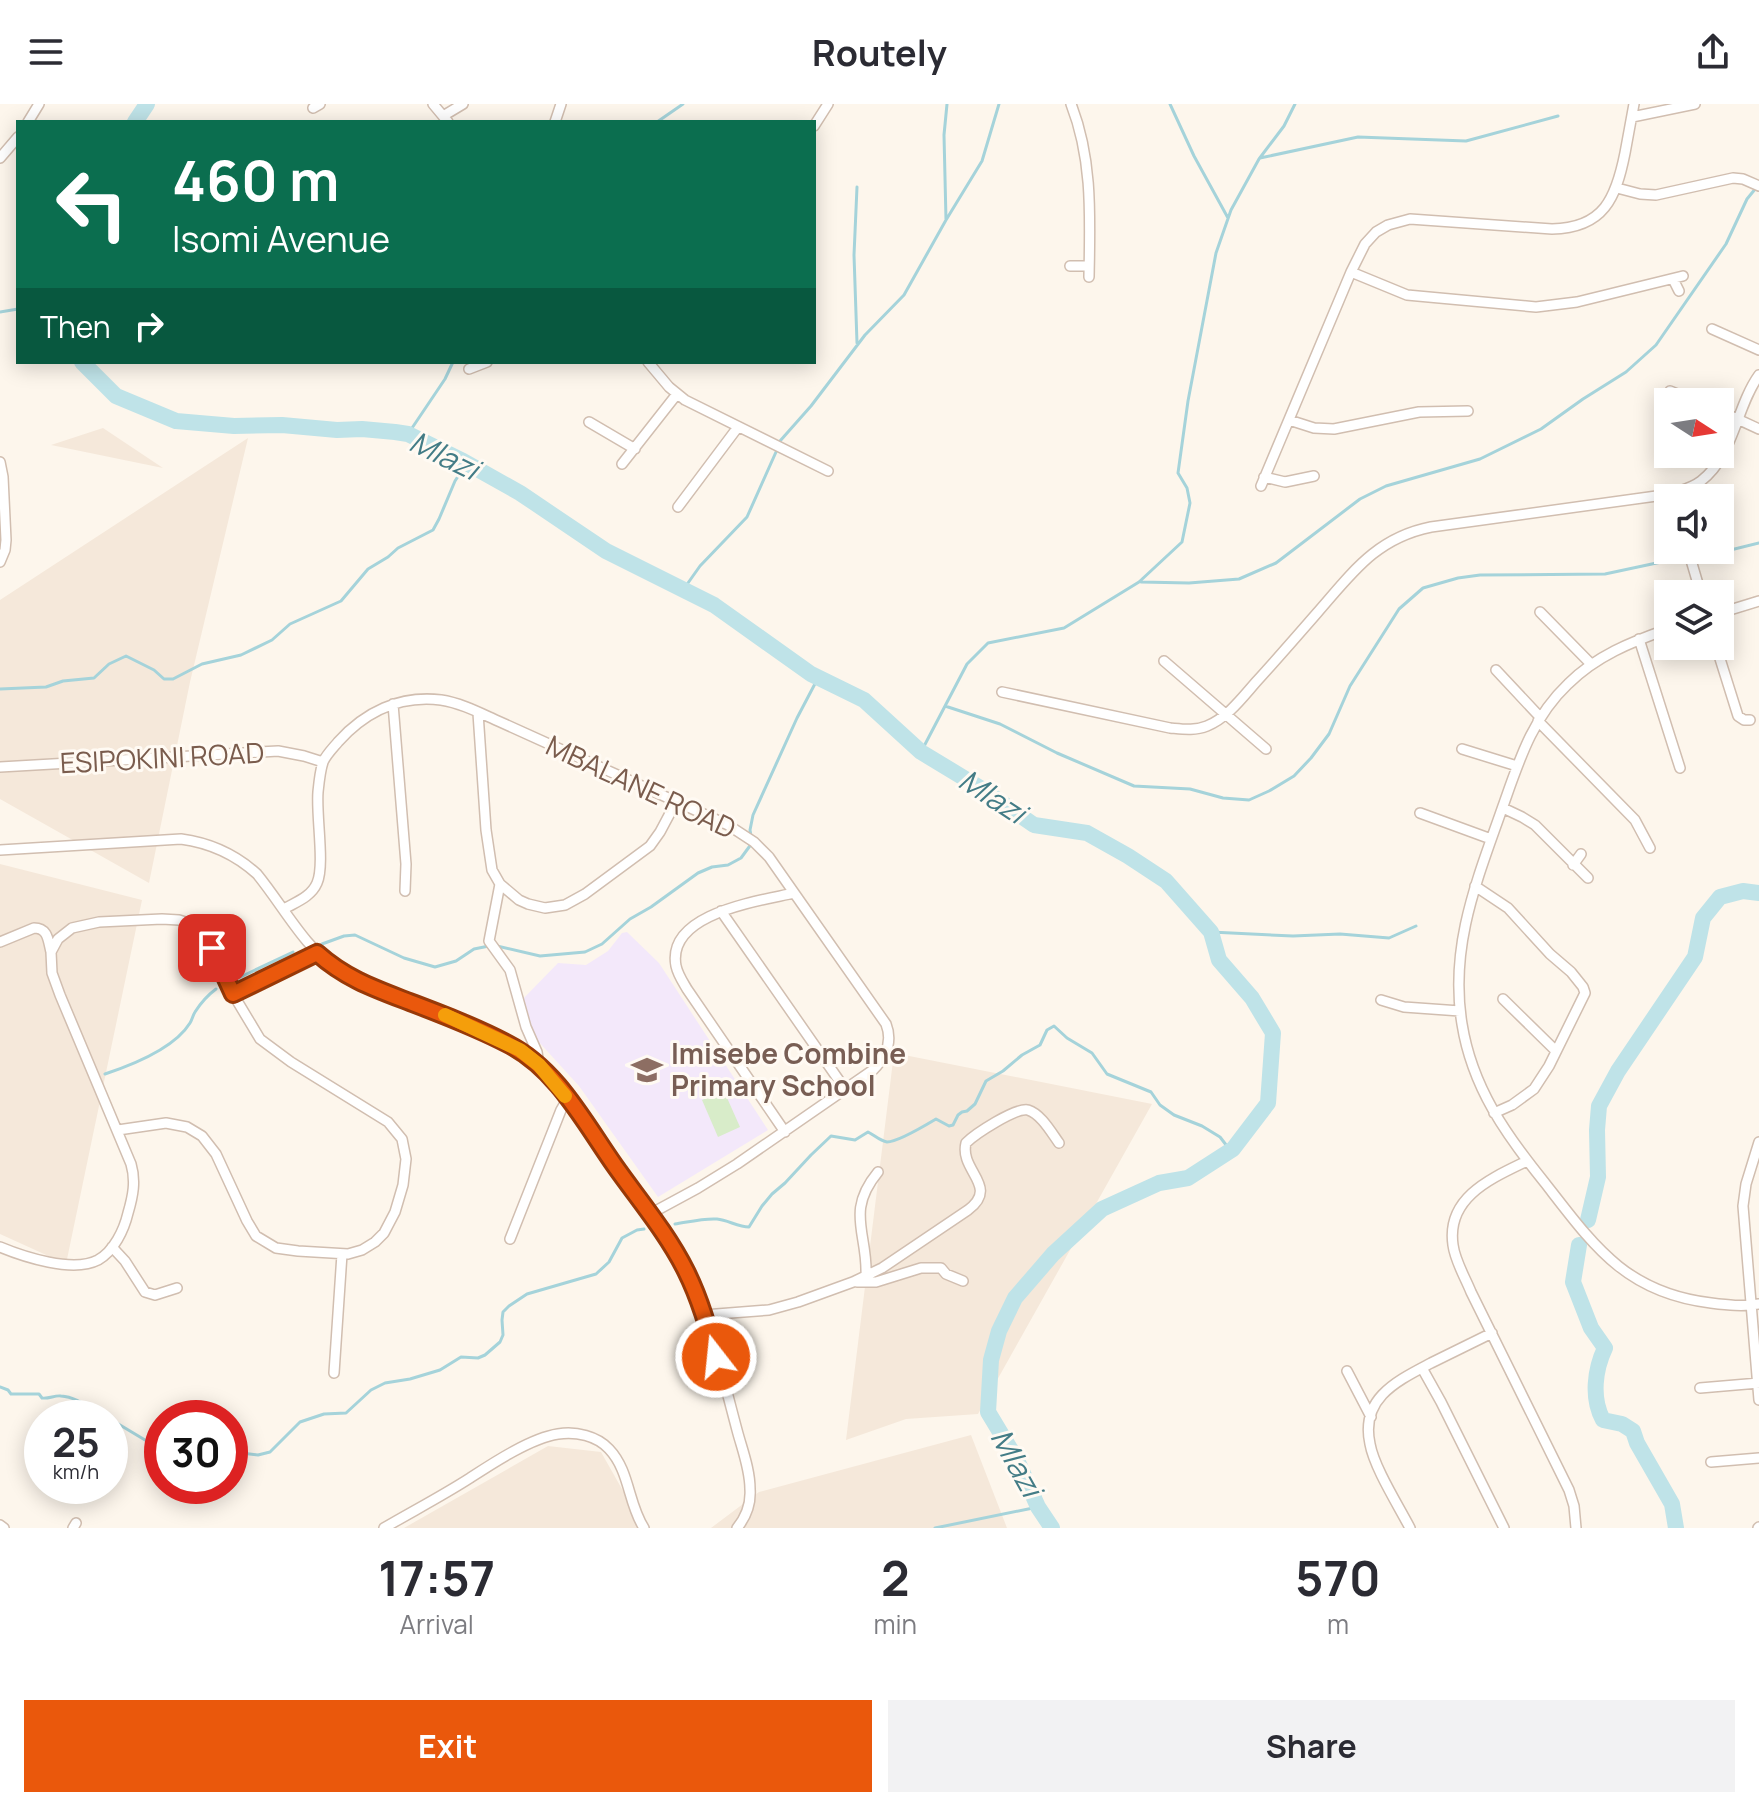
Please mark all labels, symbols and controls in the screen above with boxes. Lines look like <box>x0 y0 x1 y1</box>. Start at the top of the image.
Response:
text: Routely <box>812 28 947 77</box>
icon: menu <box>24 30 68 74</box>
icon: share <box>1691 30 1735 74</box>
text: 460 m <box>172 141 339 218</box>
icon: left <box>40 152 144 256</box>
text: Isomi Avenue <box>172 214 390 263</box>
icon: right <box>127 304 171 348</box>
text: Then <box>40 306 111 347</box>
north arrow <box>1654 388 1734 468</box>
map controls <box>1654 388 1734 660</box>
water label: Mlazi <box>403 420 489 491</box>
button: sound <box>1654 484 1734 564</box>
button: layers <box>1654 580 1734 660</box>
street label: MBALANE ROAD <box>540 726 742 847</box>
street label: ESIPOKINI ROAD <box>59 733 265 781</box>
water label: Mlazi <box>952 759 1037 835</box>
pin <box>178 914 246 982</box>
icon: arrive <box>190 926 234 970</box>
place label: Imisebe Combine Primary School <box>671 1034 906 1104</box>
school or university icon: Imisebe Combine Primary School <box>630 1053 664 1087</box>
position arrow <box>674 1315 758 1399</box>
speed limit sign: 30 <box>144 1400 248 1504</box>
text: 25 <box>52 1414 100 1469</box>
water label: Mlazi <box>982 1421 1055 1507</box>
text: km/h <box>53 1458 99 1485</box>
text: 17:57 <box>378 1545 495 1610</box>
text: 2 <box>881 1545 910 1610</box>
text: 570 <box>1295 1545 1381 1610</box>
text: Arrival <box>400 1606 474 1642</box>
text: min <box>873 1606 917 1642</box>
text: m <box>1327 1606 1349 1642</box>
button: Exit <box>24 1700 872 1792</box>
button: Share <box>888 1700 1735 1792</box>

